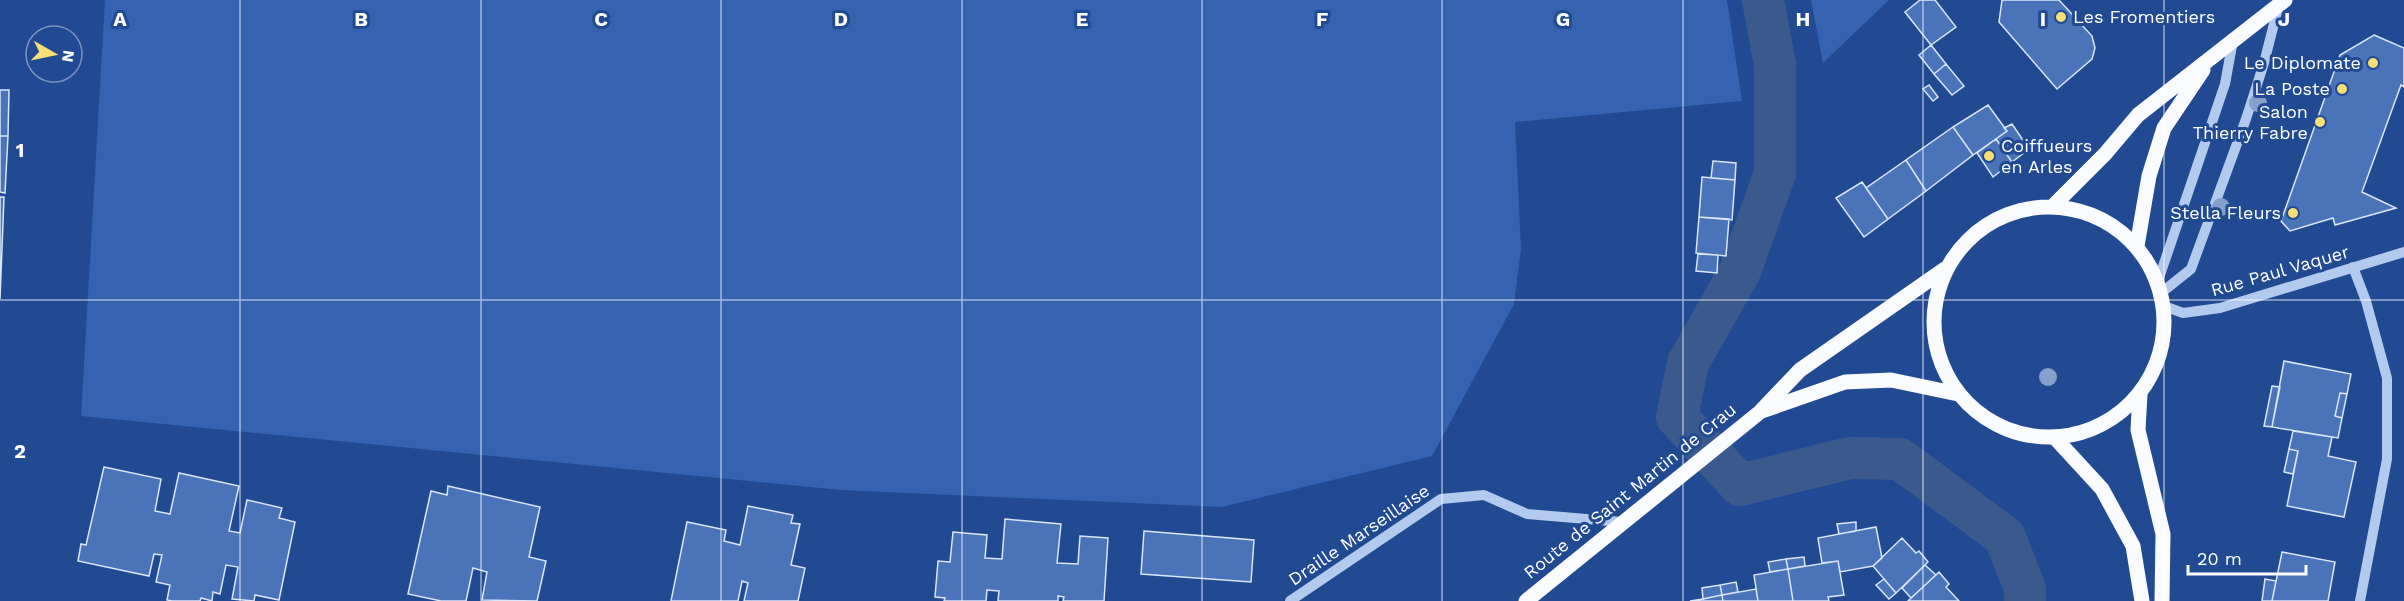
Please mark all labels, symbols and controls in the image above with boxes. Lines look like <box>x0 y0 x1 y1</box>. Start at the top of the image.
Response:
place label: Les Fromentiers <box>2073 6 2215 27</box>
text: A <box>113 7 127 31</box>
text: B <box>354 7 368 31</box>
text: C <box>594 7 608 31</box>
text: D <box>834 7 848 31</box>
text: E <box>1076 7 1088 31</box>
text: F <box>1316 7 1328 31</box>
text: G <box>1556 7 1570 31</box>
text: H <box>1796 7 1810 31</box>
text: I <box>2040 7 2046 31</box>
text: J <box>2278 7 2290 31</box>
marker: Les Fromentiers <box>2054 10 2068 24</box>
north arrow <box>24 24 84 84</box>
text: N <box>58 49 79 64</box>
place label: Le Diplomate <box>2244 52 2361 73</box>
marker: Le Diplomate <box>2366 56 2380 70</box>
place label: La Poste <box>2254 78 2330 99</box>
marker: La Poste <box>2335 82 2349 96</box>
place label: Salon Thierry Fabre <box>2193 101 2308 143</box>
marker: Salon Thierry Fabre <box>2313 115 2327 129</box>
place label: Coiffueurs en Arles <box>2001 135 2092 177</box>
text: 1 <box>16 138 24 162</box>
marker: Coiffueurs en Arles <box>1982 149 1996 163</box>
place label: Stella Fleurs <box>2170 202 2281 223</box>
marker: Stella Fleurs <box>2286 206 2300 220</box>
street label: Rue Paul Vaquer <box>2208 241 2351 300</box>
street label: Route de Saint Martin de Crau <box>1519 398 1740 583</box>
text: 2 <box>14 439 26 463</box>
street label: Draille Marseillaise <box>1284 480 1433 590</box>
scale bar <box>2188 538 2306 576</box>
text: 20 m <box>2197 548 2242 569</box>

